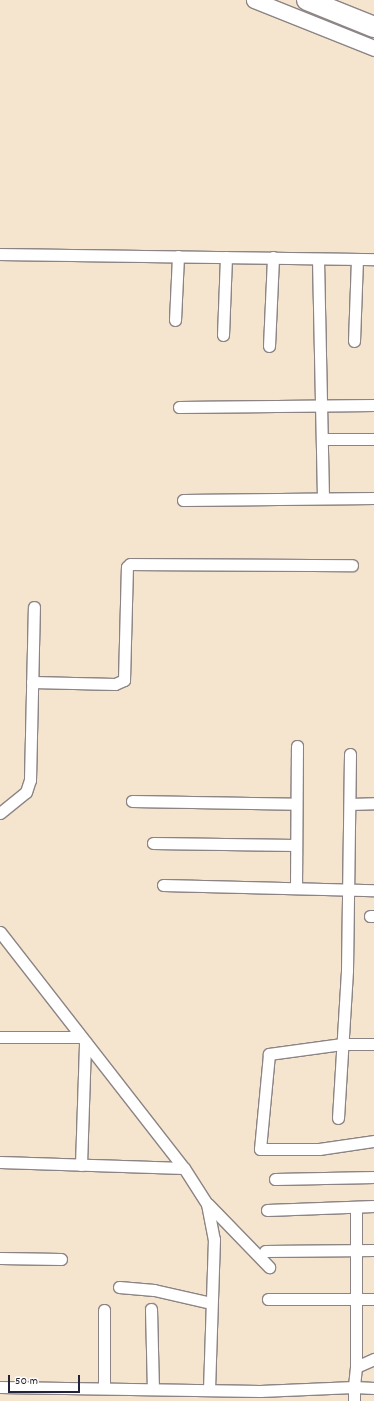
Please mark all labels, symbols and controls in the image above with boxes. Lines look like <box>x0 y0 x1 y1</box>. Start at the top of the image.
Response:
scale bar <box>10 1367 82 1393</box>
text: 50 m <box>15 1373 38 1390</box>

